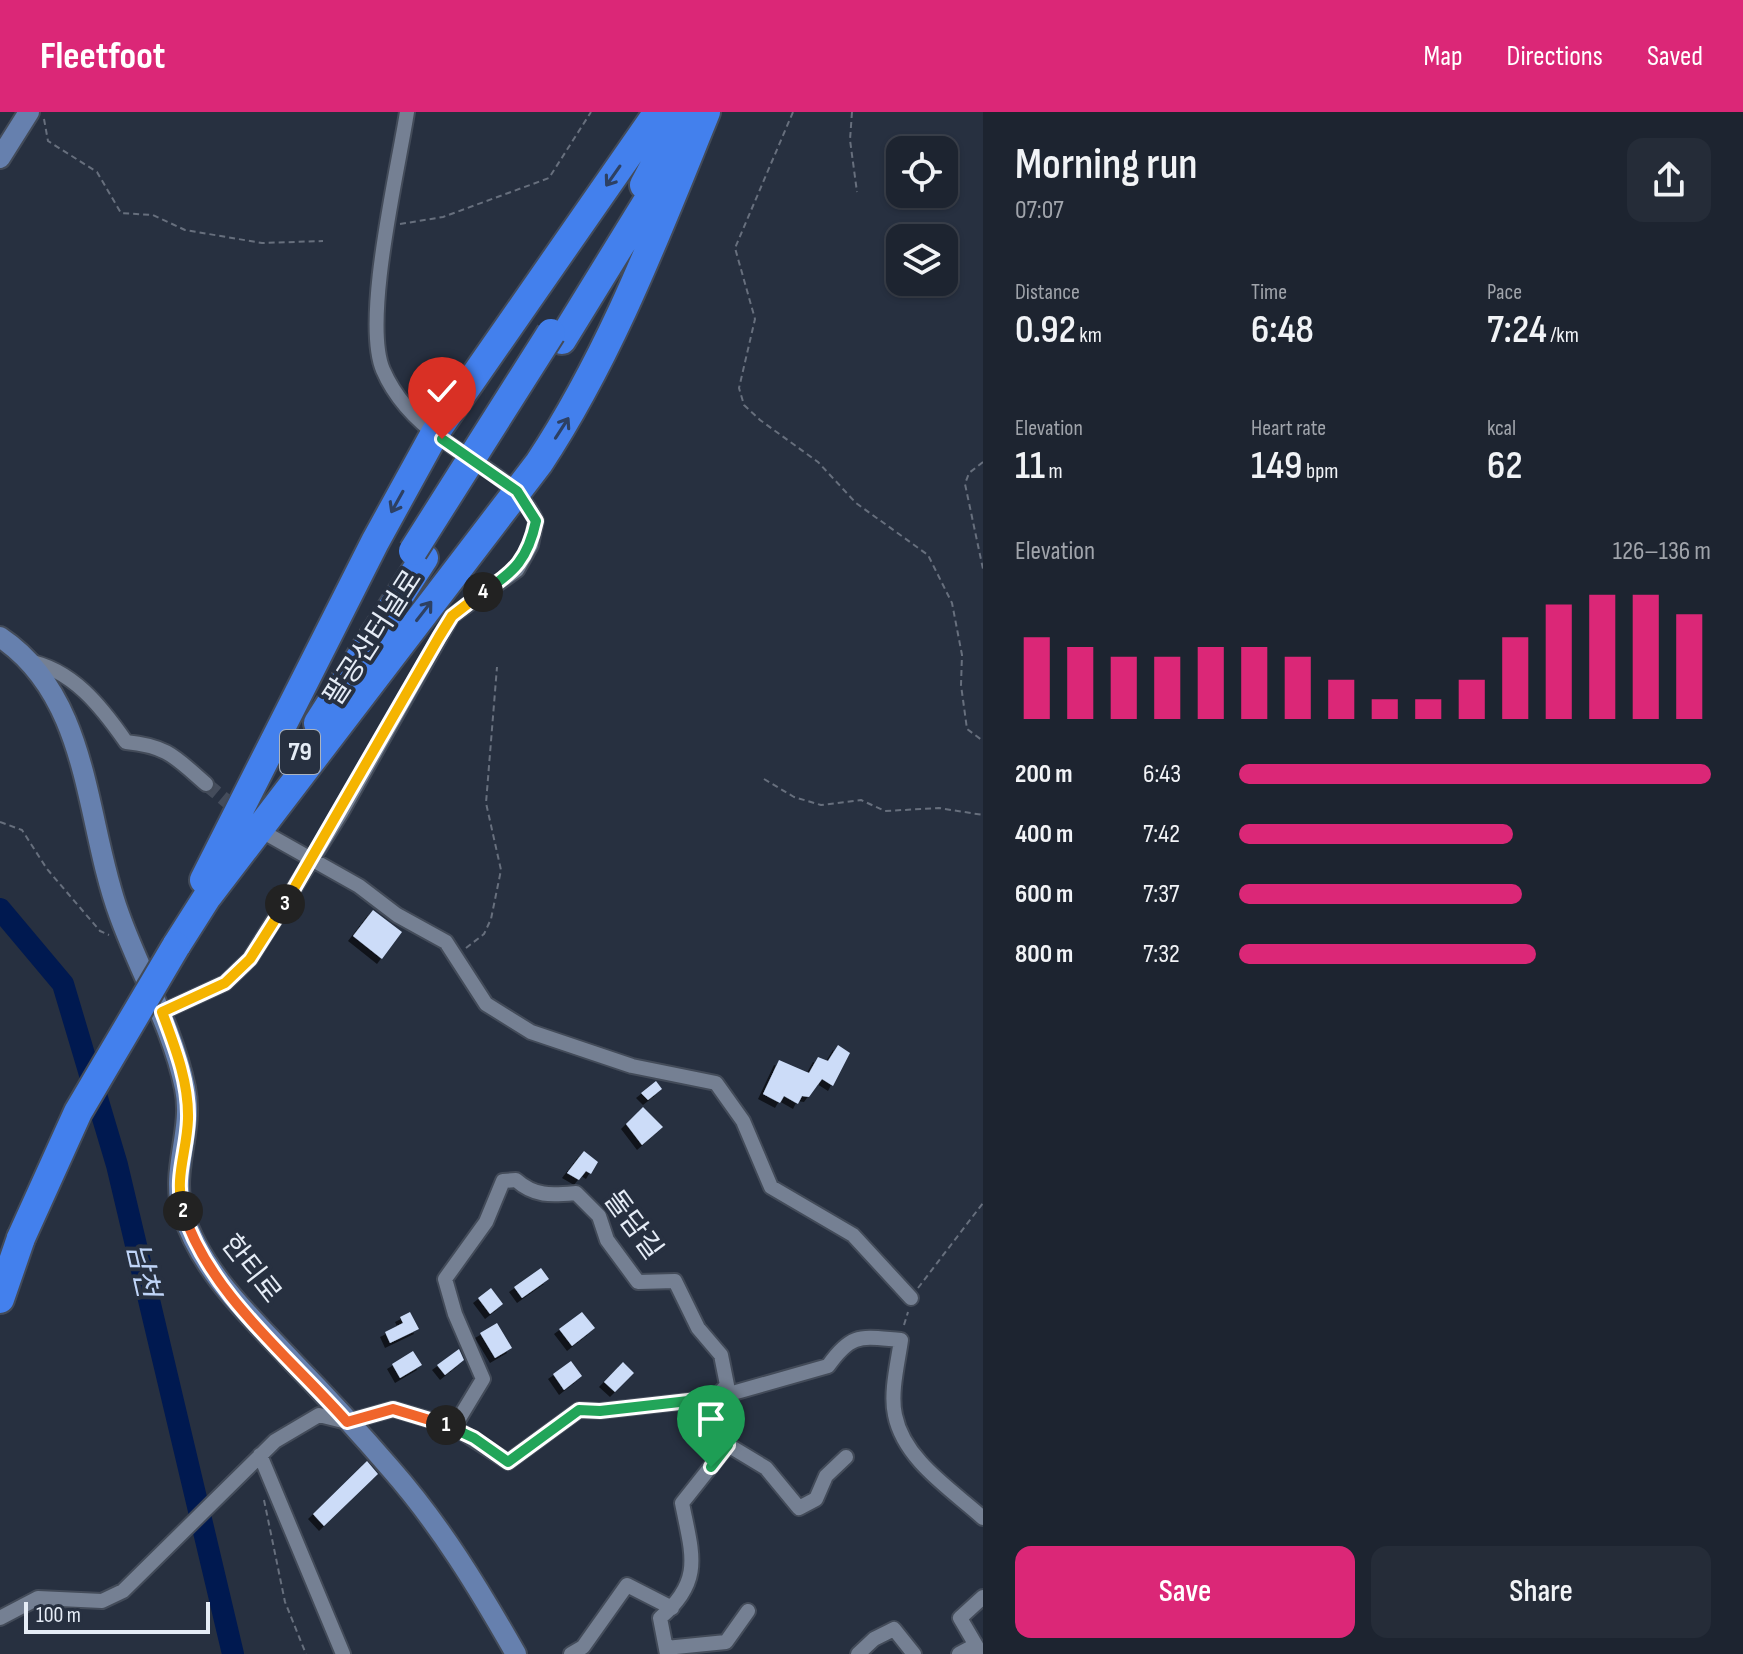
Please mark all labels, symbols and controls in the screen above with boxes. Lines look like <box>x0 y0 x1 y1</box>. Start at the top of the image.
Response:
text: Fleetfoot <box>40 34 165 79</box>
text: Map <box>1424 40 1463 73</box>
text: Directions <box>1507 40 1603 73</box>
text: Saved <box>1647 40 1703 73</box>
map controls <box>886 136 958 296</box>
button: locate <box>886 136 958 208</box>
text: Morning run <box>1015 138 1198 191</box>
button: share <box>1627 138 1711 222</box>
one-way arrow <box>605 165 621 187</box>
text: 07:07 <box>1015 195 1064 226</box>
button: layers <box>886 224 958 296</box>
text: Distance <box>1015 279 1080 306</box>
text: Time <box>1251 279 1287 306</box>
text: Pace <box>1487 279 1522 306</box>
text: 0.92 <box>1015 306 1076 354</box>
text: 6:48 <box>1251 306 1314 354</box>
text: 7:24 <box>1487 306 1547 354</box>
text: km <box>1076 322 1102 349</box>
text: /km <box>1547 322 1579 349</box>
pin <box>408 357 476 439</box>
icon: check <box>420 369 464 413</box>
text: Elevation <box>1015 415 1083 442</box>
text: Heart rate <box>1251 415 1326 442</box>
text: kcal <box>1487 415 1516 442</box>
one-way arrow <box>554 417 570 440</box>
text: 11 <box>1015 442 1045 490</box>
text: 149 <box>1251 442 1303 490</box>
text: 62 <box>1487 442 1523 490</box>
text: m <box>1045 458 1063 485</box>
text: bpm <box>1303 458 1338 485</box>
one-way arrow <box>389 489 405 513</box>
text: Elevation <box>1015 536 1095 567</box>
text: 126–136 m <box>1613 536 1711 567</box>
street label: 팔공산터널로 <box>317 564 429 712</box>
pin: 4 <box>463 572 503 612</box>
text: 4 <box>478 578 488 605</box>
one-way arrow <box>415 601 432 622</box>
road number: 79 <box>280 730 320 774</box>
text: 200 m <box>1015 759 1072 790</box>
text: 6:43 <box>1143 759 1181 790</box>
text: 400 m <box>1015 819 1073 850</box>
text: 7:42 <box>1143 819 1180 850</box>
text: 600 m <box>1015 879 1073 910</box>
text: 7:37 <box>1143 879 1179 910</box>
pin: 3 <box>265 884 305 924</box>
text: 3 <box>280 890 290 917</box>
text: 800 m <box>1015 939 1073 970</box>
text: 7:32 <box>1143 939 1180 970</box>
street label: 돌담길 <box>597 1184 669 1266</box>
pin: 2 <box>163 1191 203 1231</box>
text: 2 <box>178 1197 188 1224</box>
street label: 한티로 <box>214 1228 288 1310</box>
water label: 남천 <box>118 1239 167 1304</box>
pin <box>677 1385 745 1467</box>
icon: arrive <box>689 1397 733 1441</box>
pin: 1 <box>426 1405 466 1445</box>
text: 1 <box>442 1411 450 1438</box>
button: Save <box>1015 1546 1355 1638</box>
button: Share <box>1371 1546 1711 1638</box>
scale bar <box>24 1598 210 1634</box>
text: 100 m <box>36 1602 81 1629</box>

